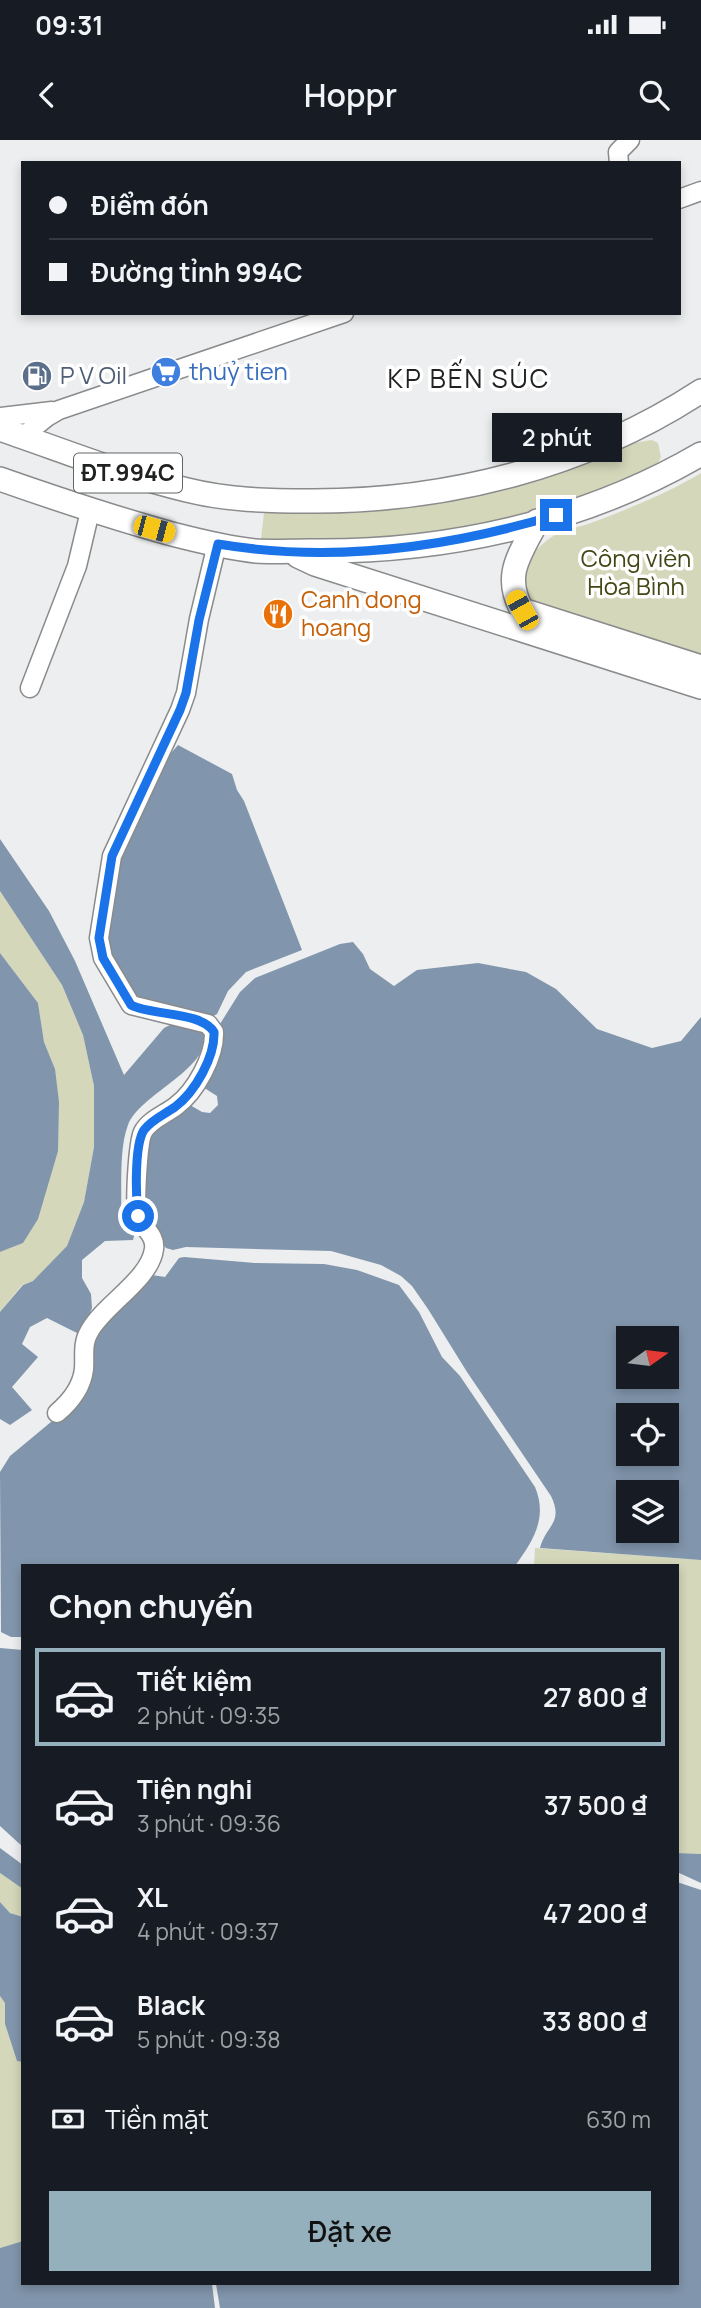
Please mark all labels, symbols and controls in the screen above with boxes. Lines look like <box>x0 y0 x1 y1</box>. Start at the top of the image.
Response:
text: 09:31 <box>35 7 104 43</box>
text: Hoppr <box>304 73 397 117</box>
icon: back <box>28 76 66 114</box>
icon: search <box>635 76 673 114</box>
text: Điểm đón <box>91 187 209 223</box>
text: Đường tỉnh 994C <box>91 254 303 290</box>
place label: thuỷ tien <box>189 354 288 387</box>
supermarket icon: thuỷ tien <box>149 355 183 389</box>
place label: P V Oil <box>60 358 127 391</box>
fuel station icon: P V Oil <box>20 359 54 393</box>
district label: KP BẾN SÚC <box>388 359 550 396</box>
callout: 2 phút <box>491 414 621 462</box>
text: 2 phút <box>522 421 592 453</box>
road number: ĐT.994C <box>74 454 182 492</box>
route end <box>540 499 572 531</box>
car <box>131 513 178 545</box>
park label: Công viên Hòa Bình <box>581 541 691 602</box>
place label: Canh dong hoang <box>301 582 422 643</box>
car <box>503 587 542 633</box>
restaurant icon: Canh dong hoang <box>261 597 295 631</box>
route start <box>122 1200 154 1232</box>
north arrow <box>616 1326 679 1390</box>
map controls <box>616 1326 679 1543</box>
button: locate <box>616 1403 679 1466</box>
button: layers <box>616 1480 679 1543</box>
text: Chọn chuyến <box>49 1584 253 1628</box>
text: Tiết kiệm <box>137 1663 252 1699</box>
icon: car <box>53 1666 116 1729</box>
text: 27 800 ₫ <box>543 1679 647 1715</box>
text: 2 phút · 09:35 <box>137 1699 280 1731</box>
text: Tiện nghi <box>137 1771 253 1807</box>
icon: car <box>53 1774 116 1837</box>
text: 37 500 ₫ <box>544 1787 647 1823</box>
text: 3 phút · 09:36 <box>137 1807 281 1839</box>
text: XL <box>137 1879 168 1915</box>
icon: car <box>53 1882 116 1945</box>
text: 47 200 ₫ <box>543 1895 647 1931</box>
text: 4 phút · 09:37 <box>137 1915 279 1947</box>
text: Black <box>137 1987 205 2023</box>
icon: car <box>53 1990 116 2053</box>
text: 33 800 ₫ <box>542 2003 647 2039</box>
text: 5 phút · 09:38 <box>137 2023 281 2055</box>
icon: cash <box>49 2100 87 2138</box>
text: Tiền mặt <box>105 2101 209 2137</box>
text: 630 m <box>586 2103 651 2135</box>
button: Đặt xe <box>49 2191 651 2271</box>

